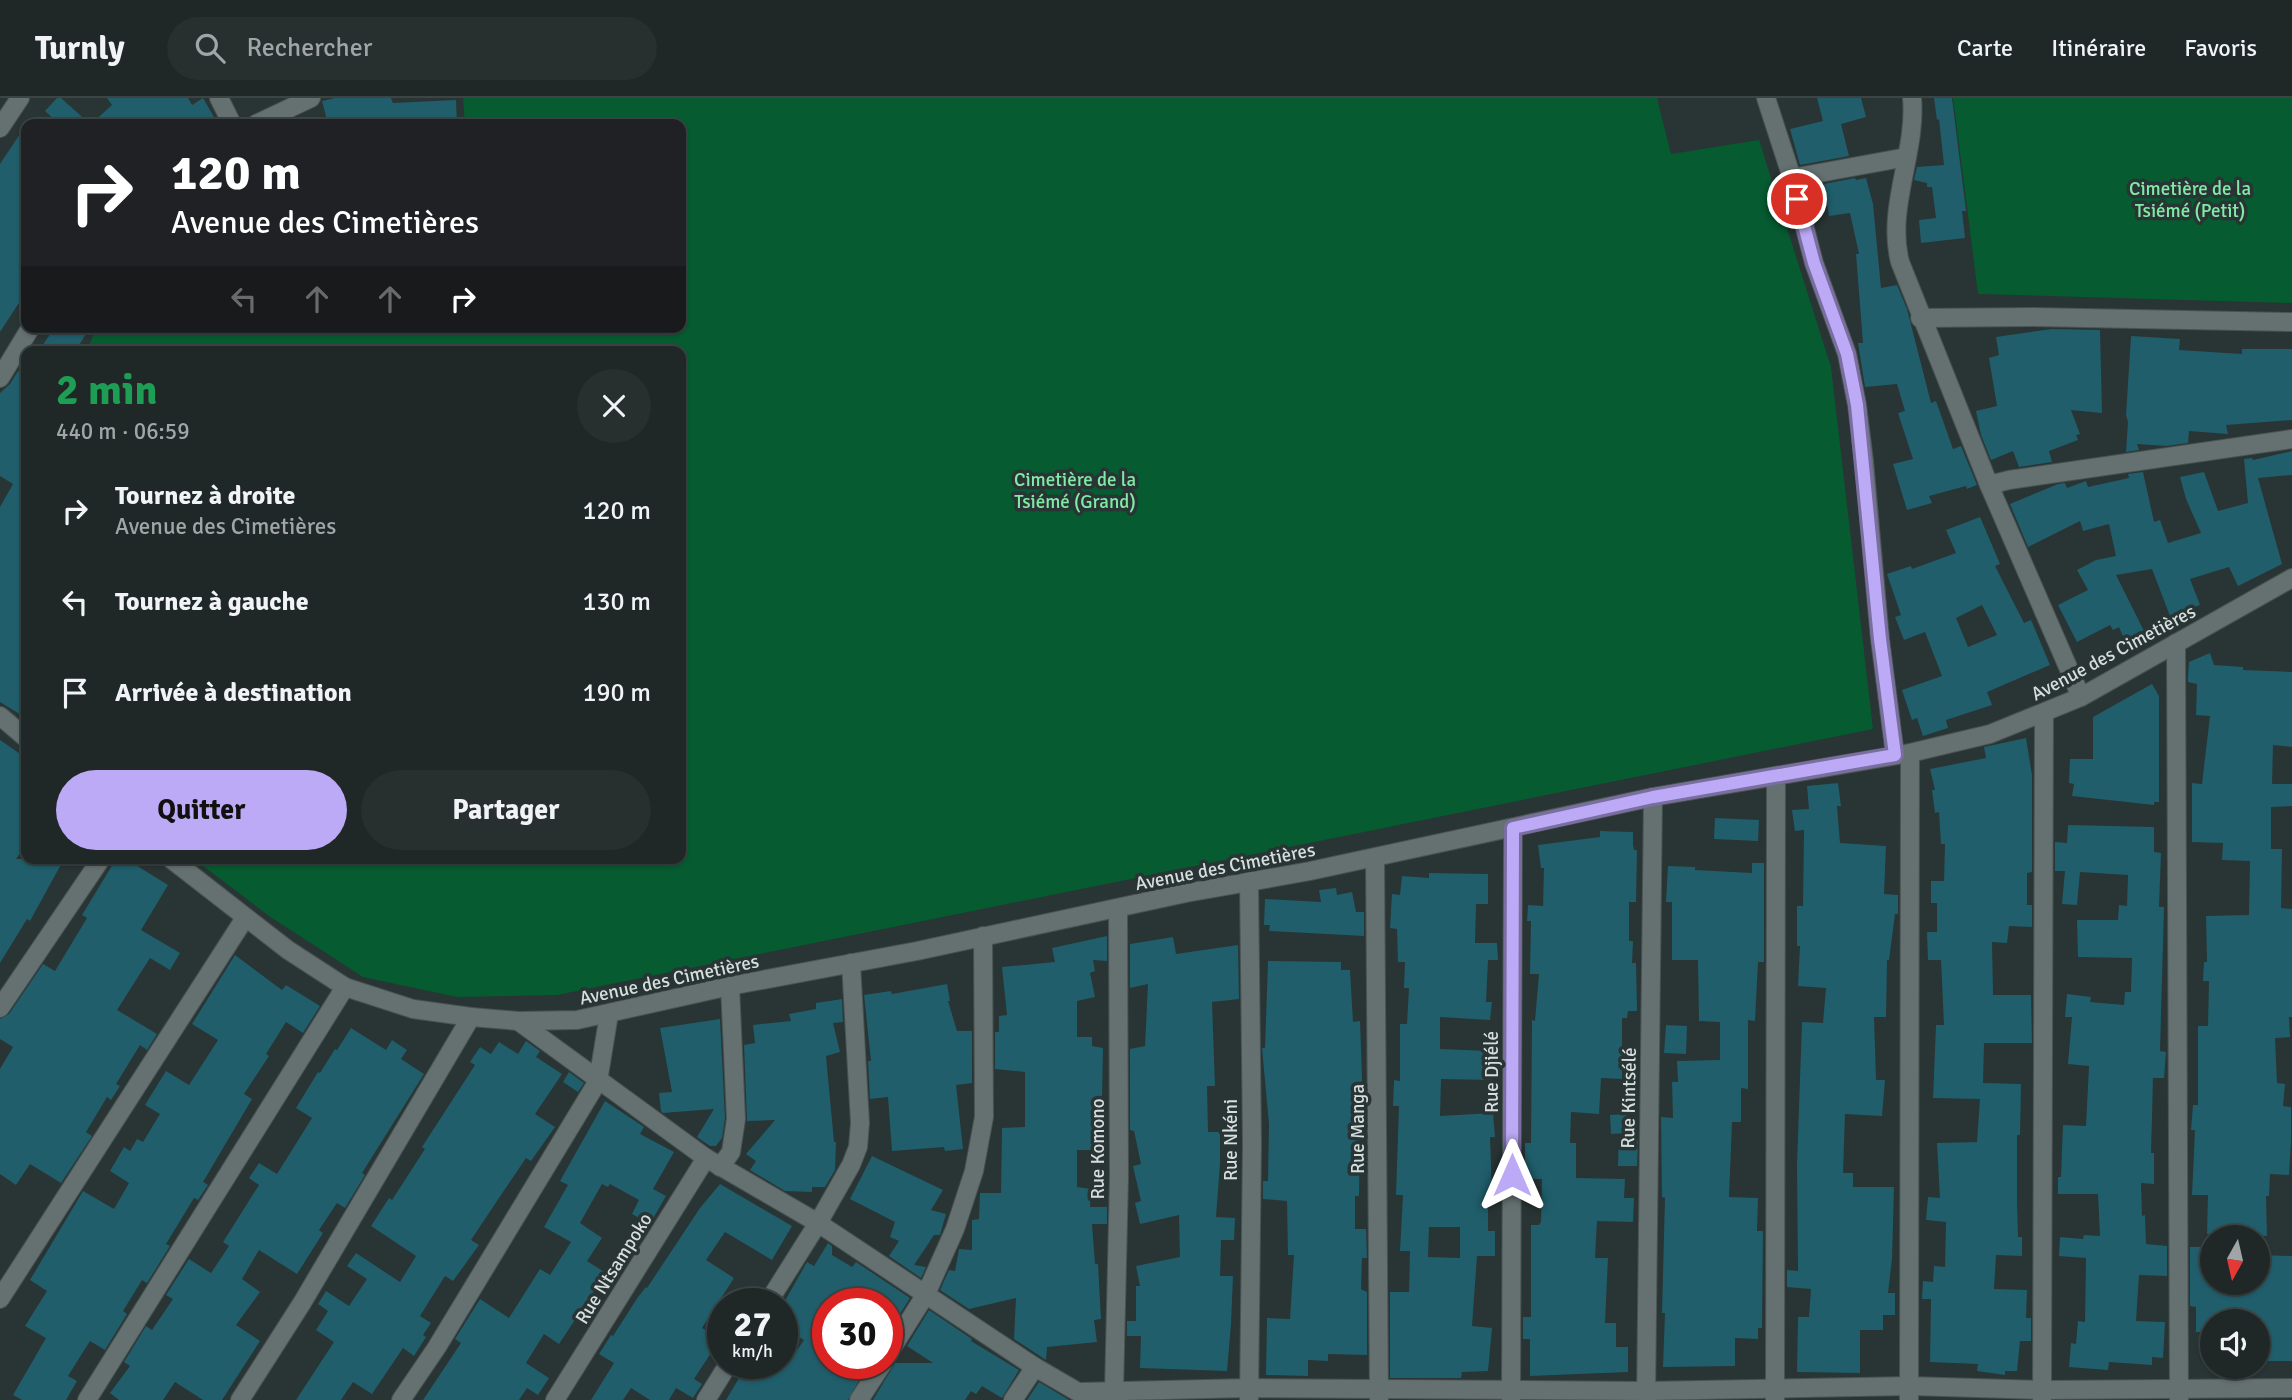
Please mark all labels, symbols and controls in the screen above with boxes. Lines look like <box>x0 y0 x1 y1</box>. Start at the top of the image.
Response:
search box <box>167 17 657 80</box>
text: Turnly <box>35 28 125 69</box>
icon: search <box>191 29 229 67</box>
text: Rechercher <box>247 32 372 64</box>
text: Carte <box>1957 33 2013 63</box>
text: Itinéraire <box>2051 33 2146 63</box>
text: Favoris <box>2184 33 2257 63</box>
text: 120 m <box>171 143 301 203</box>
icon: right <box>56 147 147 238</box>
pin <box>1767 169 1827 229</box>
park label: Cimetière de la Tsiémé (Petit) <box>2129 177 2251 223</box>
icon: arrive <box>1778 180 1816 218</box>
text: Avenue des Cimetières <box>171 203 479 242</box>
icon: left <box>225 280 263 318</box>
icon: ahead <box>298 280 336 318</box>
icon: ahead <box>371 280 409 318</box>
icon: right <box>444 280 482 318</box>
text: 2 min <box>56 365 157 416</box>
button: close <box>577 369 651 443</box>
text: 440 m · 06:59 <box>56 417 190 446</box>
park label: Cimetière de la Tsiémé (Grand) <box>1014 468 1136 514</box>
text: Tournez à droite <box>115 480 295 512</box>
icon: right <box>56 492 94 530</box>
text: 120 m <box>582 495 651 527</box>
text: Avenue des Cimetières <box>115 512 336 541</box>
icon: left <box>56 583 94 621</box>
text: Tournez à gauche <box>115 586 309 618</box>
text: 130 m <box>582 586 651 618</box>
street label: Avenue des Cimetières <box>2027 599 2200 706</box>
icon: arrive <box>56 674 94 712</box>
text: Arrivée à destination <box>115 677 352 709</box>
text: 190 m <box>582 677 651 709</box>
button: Quitter <box>56 770 347 850</box>
button: Partager <box>361 770 651 850</box>
street label: Avenue des Cimetières <box>1133 838 1317 896</box>
street label: Avenue des Cimetières <box>577 949 761 1011</box>
street label: Rue Djiélé <box>1480 1031 1504 1113</box>
street label: Rue Kintsélé <box>1616 1047 1642 1149</box>
street label: Rue Manga <box>1346 1084 1370 1174</box>
street label: Rue Komono <box>1086 1098 1110 1200</box>
street label: Rue Nkéni <box>1219 1099 1243 1181</box>
position arrow <box>1475 1138 1549 1212</box>
street label: Rue Ntsampoko <box>570 1208 658 1329</box>
north arrow <box>2200 1225 2270 1295</box>
map controls <box>2200 1225 2270 1379</box>
speed limit sign: 30 <box>812 1288 903 1379</box>
text: 27 <box>734 1303 771 1346</box>
button: sound <box>2200 1309 2270 1379</box>
text: km/h <box>732 1340 773 1362</box>

